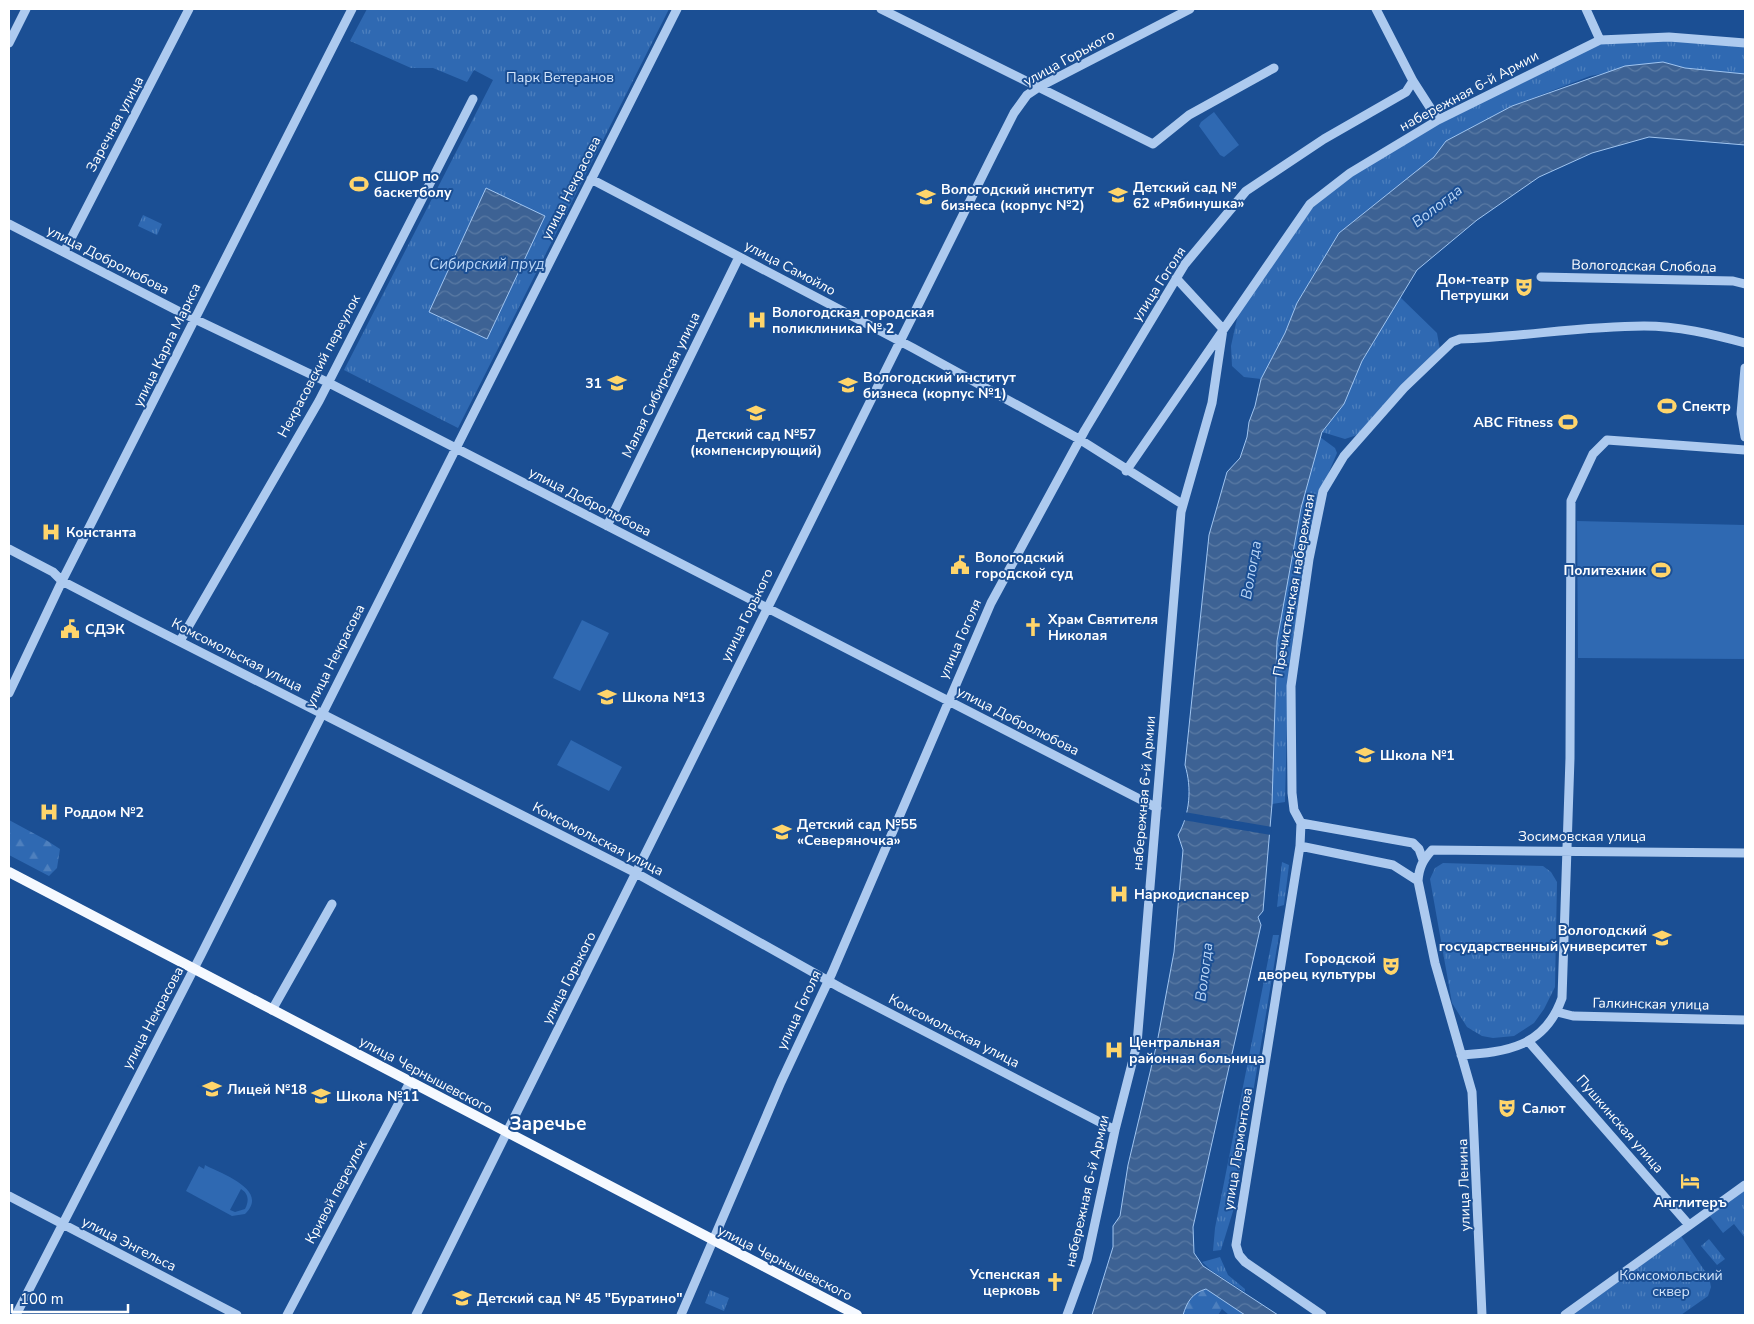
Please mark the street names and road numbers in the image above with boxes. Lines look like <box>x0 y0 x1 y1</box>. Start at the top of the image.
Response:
street label: улица Горького <box>1020 25 1118 91</box>
street label: набережная 6-й Армии <box>1396 46 1542 136</box>
street label: Заречная улица <box>82 73 148 175</box>
street label: улица Некрасова <box>537 133 605 243</box>
street label: улица Добролюбова <box>43 221 173 299</box>
street label: улица Самойло <box>741 236 839 300</box>
street label: улица Гоголя <box>1128 243 1190 325</box>
street label: Вологодская Слобода <box>1571 255 1717 277</box>
street label: улица Карла Маркса <box>129 280 205 410</box>
street label: Некрасовский переулок <box>273 291 365 441</box>
street label: Малая Сибирская улица <box>617 309 705 461</box>
street label: улица Добролюбова <box>525 463 655 541</box>
street label: Пречистенская набережная <box>1269 492 1319 678</box>
street label: улица Горького <box>716 565 778 665</box>
street label: улица Гоголя <box>934 596 986 682</box>
street label: улица Некрасова <box>301 601 369 711</box>
street label: Комсомольская улица <box>168 614 306 696</box>
street label: улица Добролюбова <box>953 682 1083 760</box>
street label: набережная 6-й Армии <box>1128 715 1160 871</box>
street label: Комсомольская улица <box>529 798 667 880</box>
street label: Зосимовская улица <box>1518 827 1646 846</box>
street label: улица Горького <box>537 928 601 1028</box>
street label: улица Некрасова <box>118 963 188 1073</box>
street label: улица Гоголя <box>772 967 826 1053</box>
street label: Комсомольская улица <box>885 990 1023 1072</box>
street label: Галкинская улица <box>1592 993 1710 1015</box>
street label: улица Чернышевского <box>356 1032 496 1118</box>
street label: Пушкинская улица <box>1572 1071 1668 1177</box>
street label: улица Лермонтова <box>1219 1086 1257 1212</box>
street label: набережная 6-й Армии <box>1060 1113 1114 1269</box>
street label: Кривой переулок <box>301 1136 372 1247</box>
street label: улица Ленина <box>1453 1138 1475 1232</box>
street label: улица Энгельса <box>78 1212 180 1276</box>
street label: улица Чернышевского <box>714 1221 856 1305</box>

